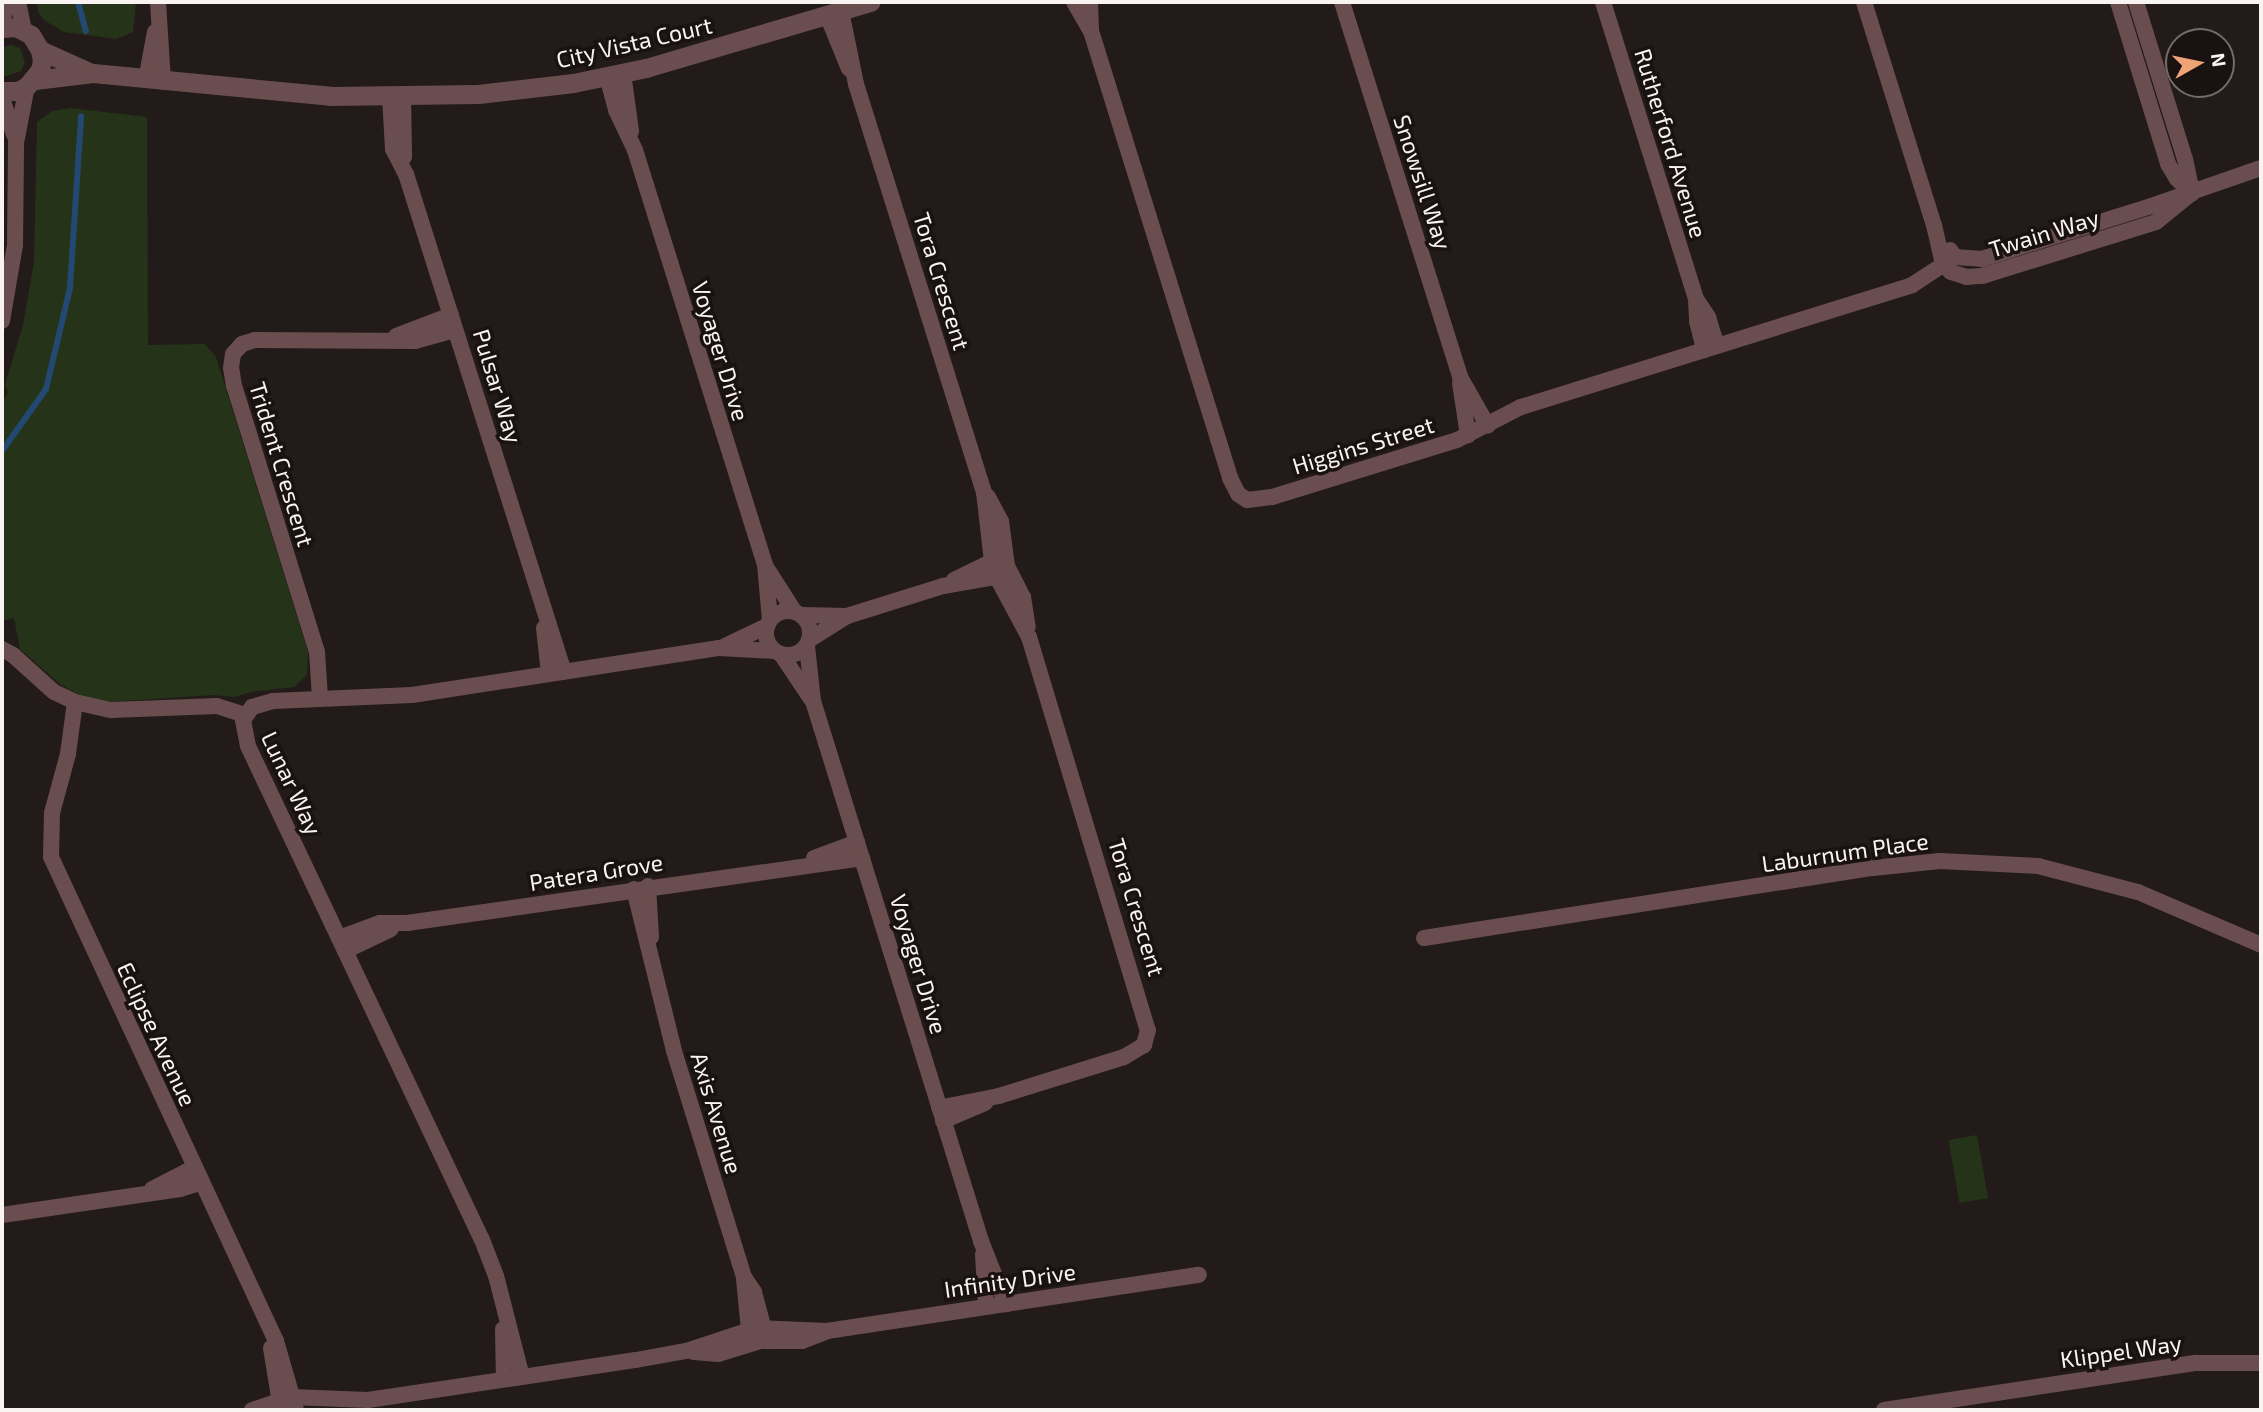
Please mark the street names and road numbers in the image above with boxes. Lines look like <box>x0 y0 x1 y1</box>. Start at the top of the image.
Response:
street label: City Vista Court <box>553 11 715 73</box>
street label: Rutherford Avenue <box>1629 45 1713 241</box>
street label: Snowsill Way <box>1388 111 1458 253</box>
street label: Twain Way <box>1986 203 2102 263</box>
street label: Tora Crescent <box>908 209 976 353</box>
street label: Voyager Drive <box>687 278 755 424</box>
street label: Pulsar Way <box>467 325 529 447</box>
street label: Trident Crescent <box>244 378 320 550</box>
street label: Higgins Street <box>1289 410 1437 480</box>
street label: Lunar Way <box>256 727 328 839</box>
street label: Laburnum Place <box>1760 827 1930 877</box>
street label: Tora Crescent <box>1103 835 1171 979</box>
street label: Patera Grove <box>527 848 665 896</box>
street label: Voyager Drive <box>885 891 953 1037</box>
street label: Eclipse Avenue <box>111 957 203 1111</box>
street label: Axis Avenue <box>685 1049 749 1177</box>
street label: Infinity Drive <box>942 1257 1078 1303</box>
street label: Klippel Way <box>2058 1329 2184 1373</box>

